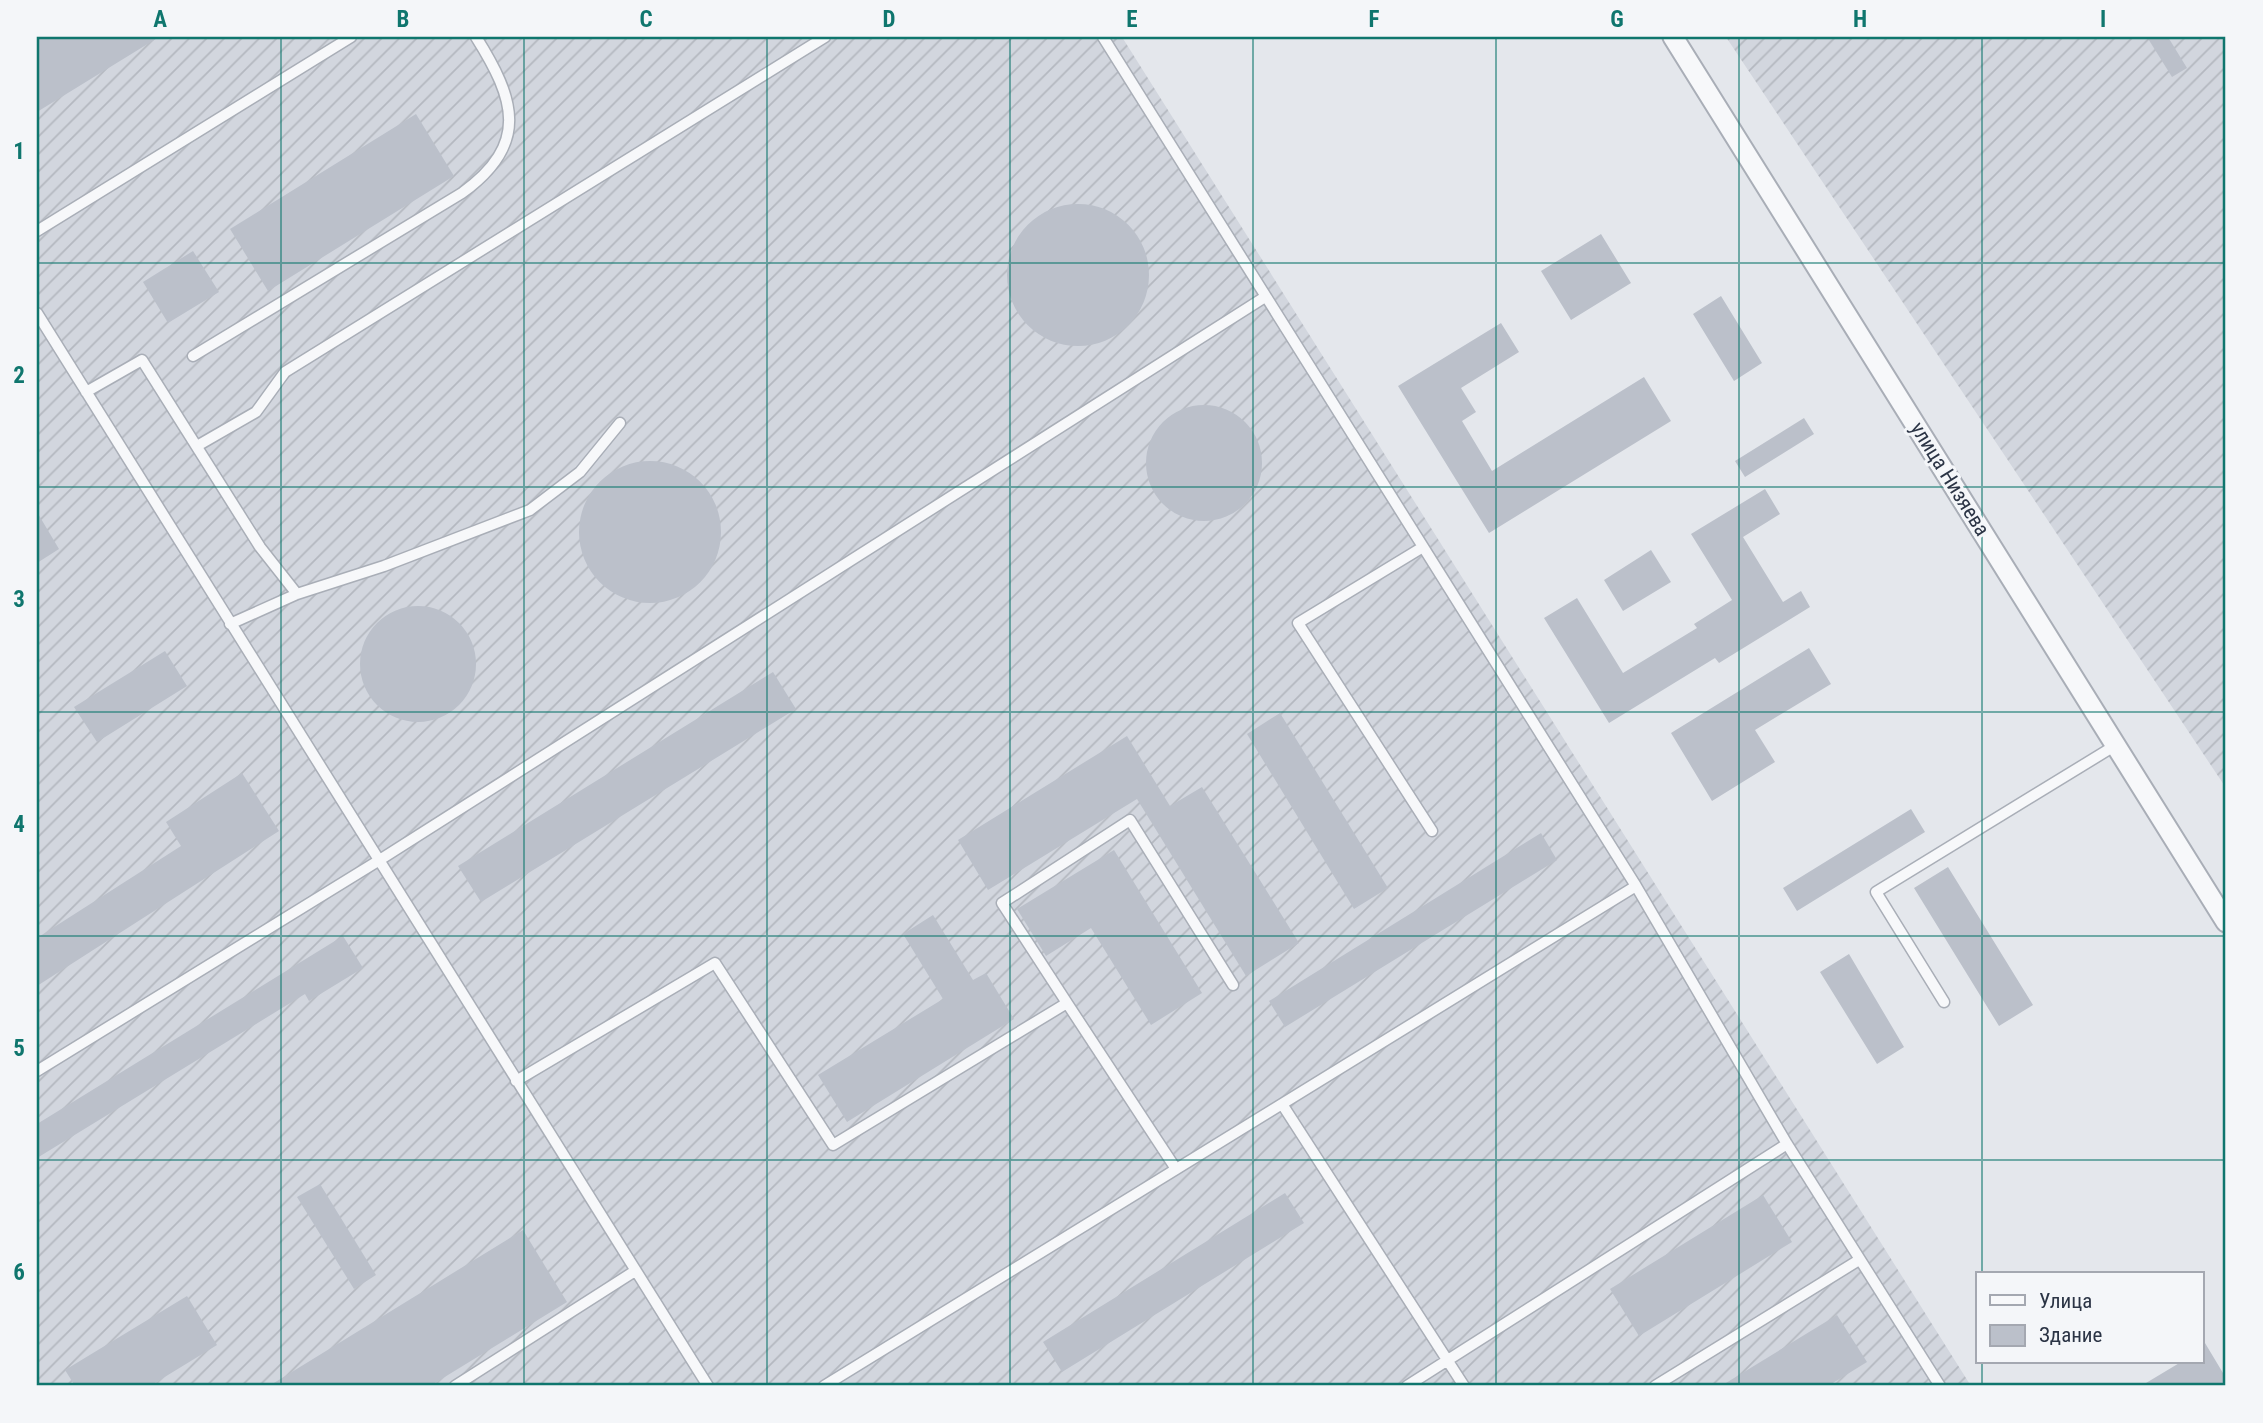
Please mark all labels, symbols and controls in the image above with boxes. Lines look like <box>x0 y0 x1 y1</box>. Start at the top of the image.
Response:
text: A <box>153 6 167 33</box>
text: B <box>397 6 409 33</box>
text: C <box>639 6 653 33</box>
text: D <box>883 6 896 33</box>
text: E <box>1126 6 1138 33</box>
text: F <box>1369 6 1380 33</box>
text: G <box>1610 6 1624 33</box>
text: H <box>1853 6 1867 33</box>
text: I <box>2100 6 2106 33</box>
text: 1 <box>13 138 25 165</box>
text: 2 <box>13 362 25 389</box>
street label: улица Низяева <box>1906 418 1994 540</box>
text: 3 <box>13 586 25 613</box>
text: 4 <box>13 811 25 838</box>
text: 5 <box>13 1035 25 1062</box>
text: 6 <box>13 1259 25 1286</box>
legend <box>1976 1272 2204 1364</box>
text: Улица <box>2039 1289 2092 1313</box>
text: Здание <box>2039 1323 2103 1347</box>

